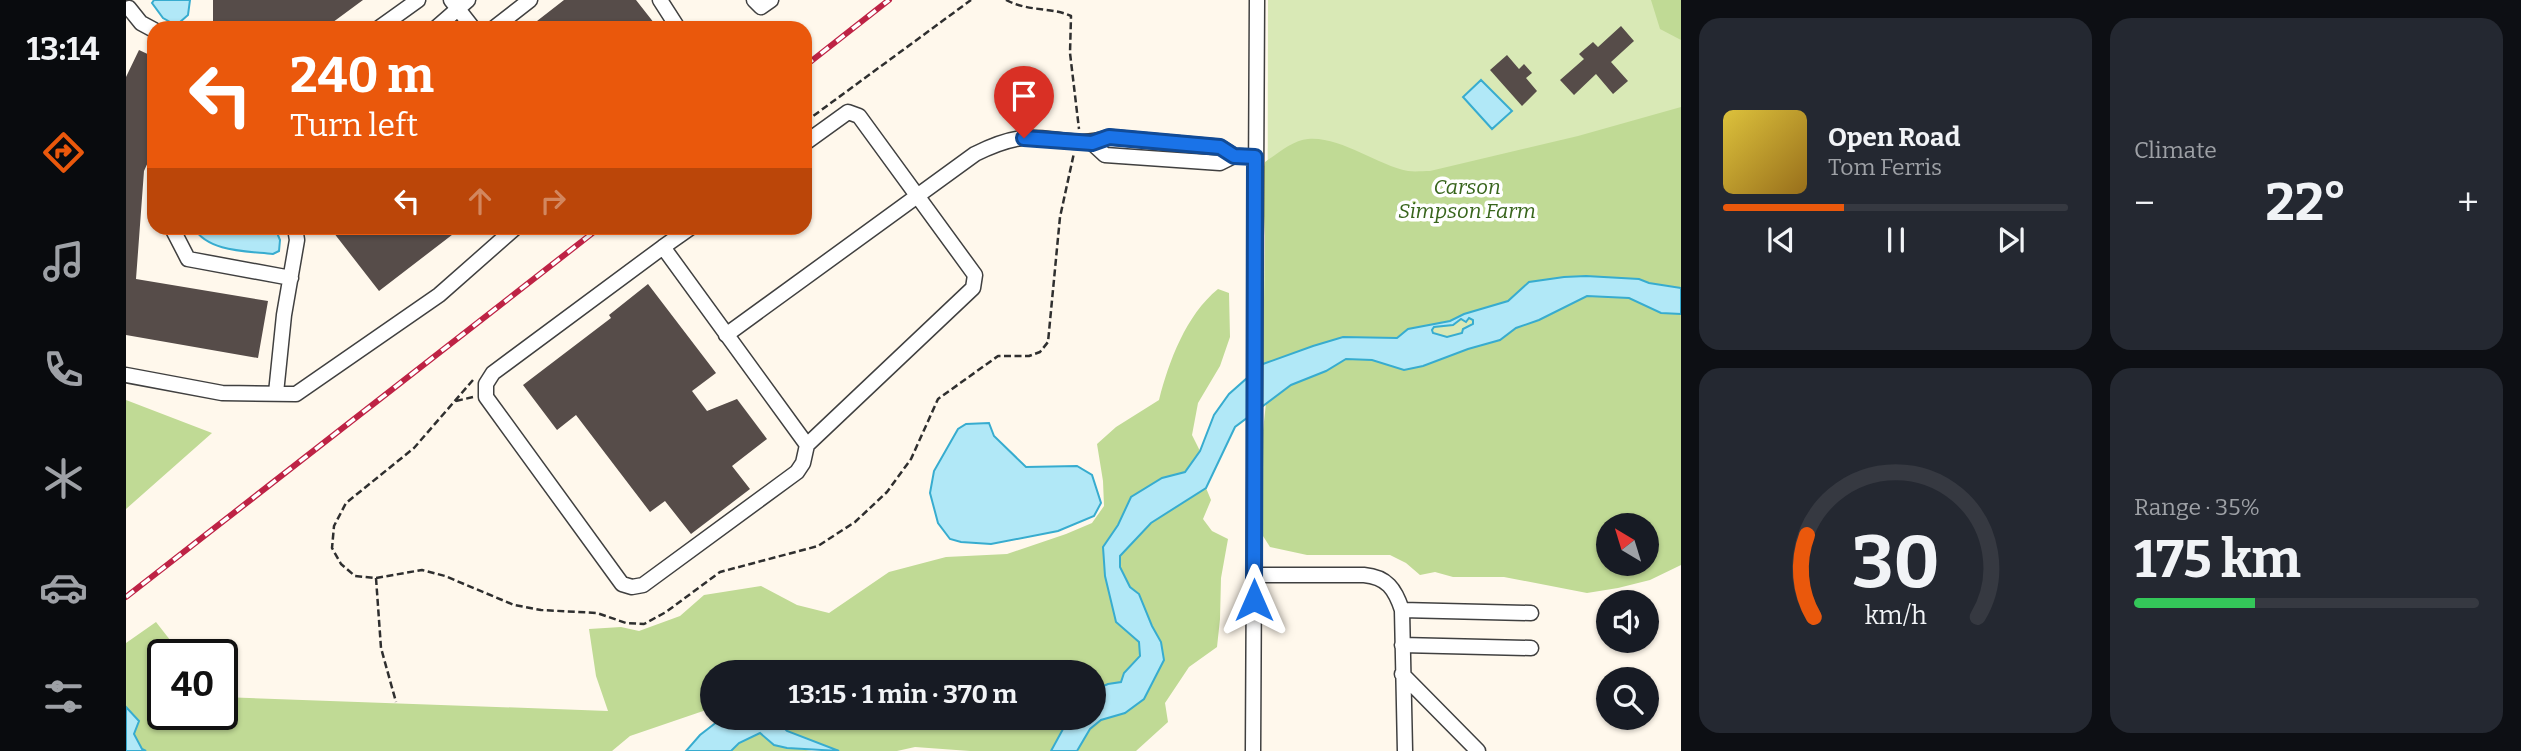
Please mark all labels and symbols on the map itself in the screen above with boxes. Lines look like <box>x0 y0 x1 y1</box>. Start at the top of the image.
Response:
pin <box>994 66 1054 138</box>
park label: Carson Simpson Farm <box>1398 174 1536 224</box>
north arrow <box>1596 513 1659 576</box>
position arrow <box>1217 563 1291 637</box>
speed limit sign: 40 <box>147 639 238 730</box>

